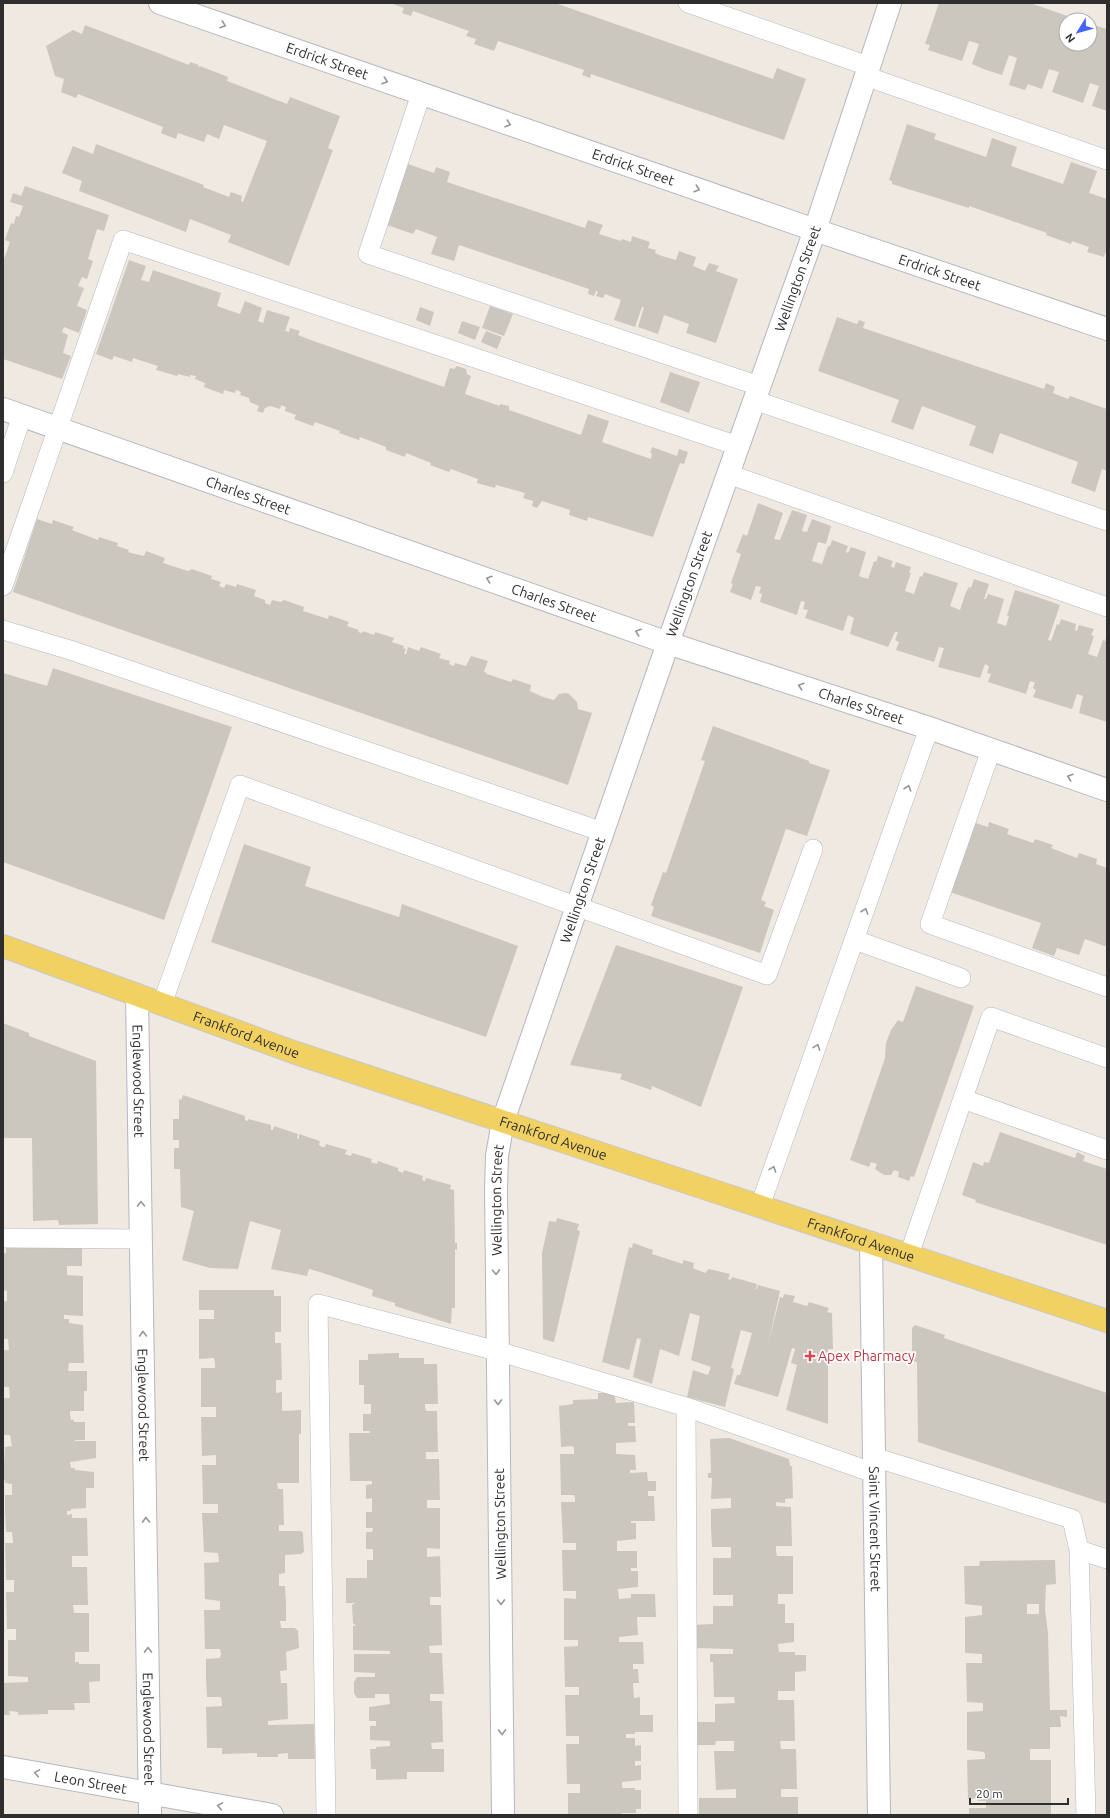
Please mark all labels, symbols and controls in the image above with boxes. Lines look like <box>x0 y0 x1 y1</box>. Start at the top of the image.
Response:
north arrow <box>1058 12 1098 52</box>
one-way arrow <box>219 20 226 29</box>
text: N <box>1063 31 1077 45</box>
street label: Erdrick Street <box>284 39 371 83</box>
one-way arrow <box>382 77 389 85</box>
one-way arrow <box>505 119 512 128</box>
street label: Erdrick Street <box>590 145 677 189</box>
one-way arrow <box>694 185 701 193</box>
street label: Wellington Street <box>771 223 824 334</box>
street label: Erdrick Street <box>896 251 984 294</box>
street label: Charles Street <box>204 473 293 518</box>
street label: Wellington Street <box>663 528 715 639</box>
one-way arrow <box>485 576 492 584</box>
street label: Charles Street <box>509 581 599 625</box>
one-way arrow <box>635 628 642 637</box>
one-way arrow <box>798 682 805 691</box>
street label: Charles Street <box>816 684 906 727</box>
one-way arrow <box>1067 773 1074 782</box>
one-way arrow <box>903 785 912 792</box>
street label: Wellington Street <box>557 834 609 945</box>
one-way arrow <box>860 908 868 915</box>
street label: Frankford Avenue <box>191 1008 302 1062</box>
street label: Englewood Street <box>129 1024 147 1138</box>
one-way arrow <box>812 1043 820 1050</box>
street label: Frankford Avenue <box>498 1113 609 1163</box>
street label: Wellington Street <box>488 1143 507 1256</box>
one-way arrow <box>769 1166 777 1173</box>
one-way arrow <box>137 1201 145 1207</box>
street label: Frankford Avenue <box>805 1215 917 1265</box>
one-way arrow <box>492 1269 500 1275</box>
one-way arrow <box>139 1331 147 1337</box>
street label: Englewood Street <box>135 1348 152 1462</box>
place label: Apex Pharmacy <box>818 1348 915 1364</box>
marker: Apex Pharmacy <box>805 1351 815 1361</box>
one-way arrow <box>494 1399 502 1405</box>
street label: Saint Vincent Street <box>866 1466 884 1592</box>
street label: Wellington Street <box>491 1468 509 1580</box>
one-way arrow <box>141 1517 150 1523</box>
one-way arrow <box>496 1599 505 1605</box>
one-way arrow <box>143 1647 152 1653</box>
street label: Englewood Street <box>140 1672 158 1786</box>
one-way arrow <box>498 1729 506 1735</box>
street label: Leon Street <box>53 1768 129 1797</box>
one-way arrow <box>34 1770 40 1778</box>
scale bar <box>970 1780 1068 1806</box>
text: 20 m <box>976 1787 1003 1800</box>
one-way arrow <box>217 1802 223 1811</box>

